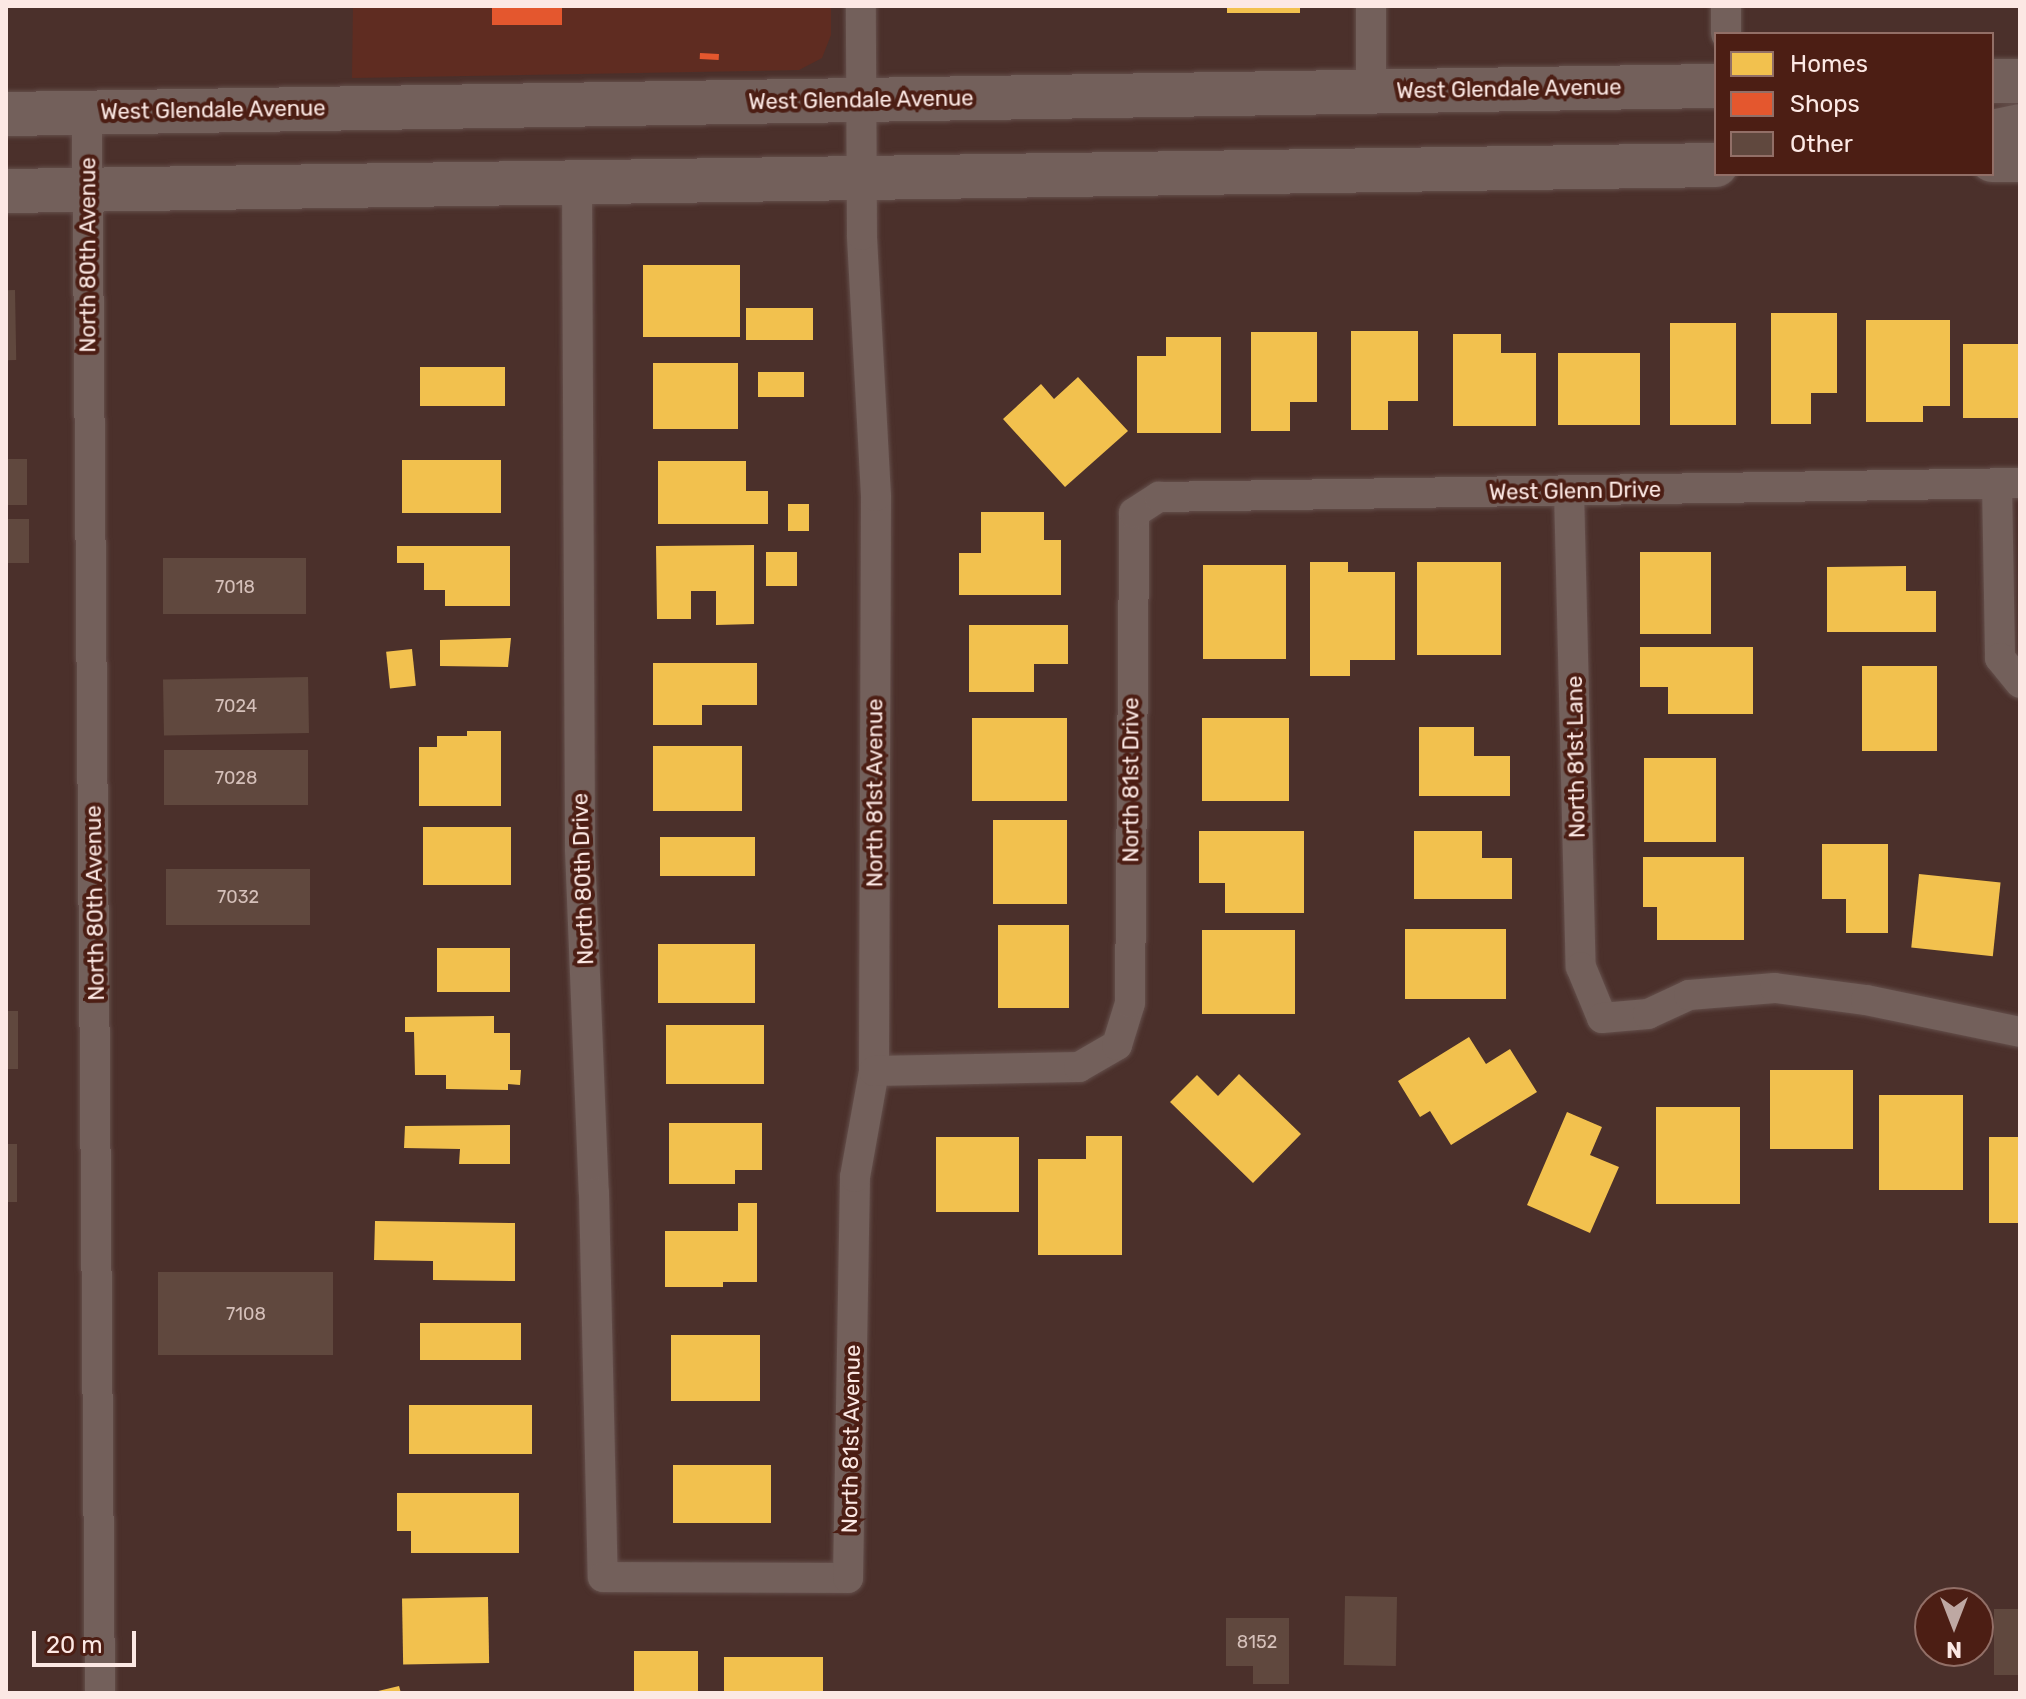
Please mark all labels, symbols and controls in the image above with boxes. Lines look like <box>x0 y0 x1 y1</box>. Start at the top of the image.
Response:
legend <box>1714 32 1994 176</box>
text: Homes <box>1790 50 1868 78</box>
street label: West Glendale Avenue <box>1396 74 1622 104</box>
street label: West Glendale Avenue <box>748 85 974 115</box>
text: Shops <box>1790 90 1860 118</box>
street label: West Glendale Avenue <box>100 95 326 125</box>
text: Other <box>1790 130 1853 158</box>
street label: North 80th Avenue <box>75 157 101 353</box>
street label: West Glenn Drive <box>1489 476 1661 506</box>
house number: 7018 <box>215 576 255 598</box>
street label: North 81st Lane <box>1561 676 1591 838</box>
house number: 7024 <box>215 695 257 717</box>
street label: North 81st Drive <box>1118 697 1144 863</box>
street label: North 81st Avenue <box>862 698 888 888</box>
house number: 7028 <box>215 767 257 789</box>
street label: North 80th Drive <box>567 793 599 965</box>
street label: North 80th Avenue <box>80 805 110 1001</box>
house number: 7032 <box>217 886 259 908</box>
house number: 7108 <box>226 1303 266 1325</box>
street label: North 81st Avenue <box>836 1344 866 1534</box>
north arrow <box>1914 1587 1994 1667</box>
scale bar <box>36 1615 140 1665</box>
text: 20 m <box>46 1631 103 1659</box>
house number: 8152 <box>1237 1631 1277 1653</box>
text: N <box>1946 1636 1962 1663</box>

